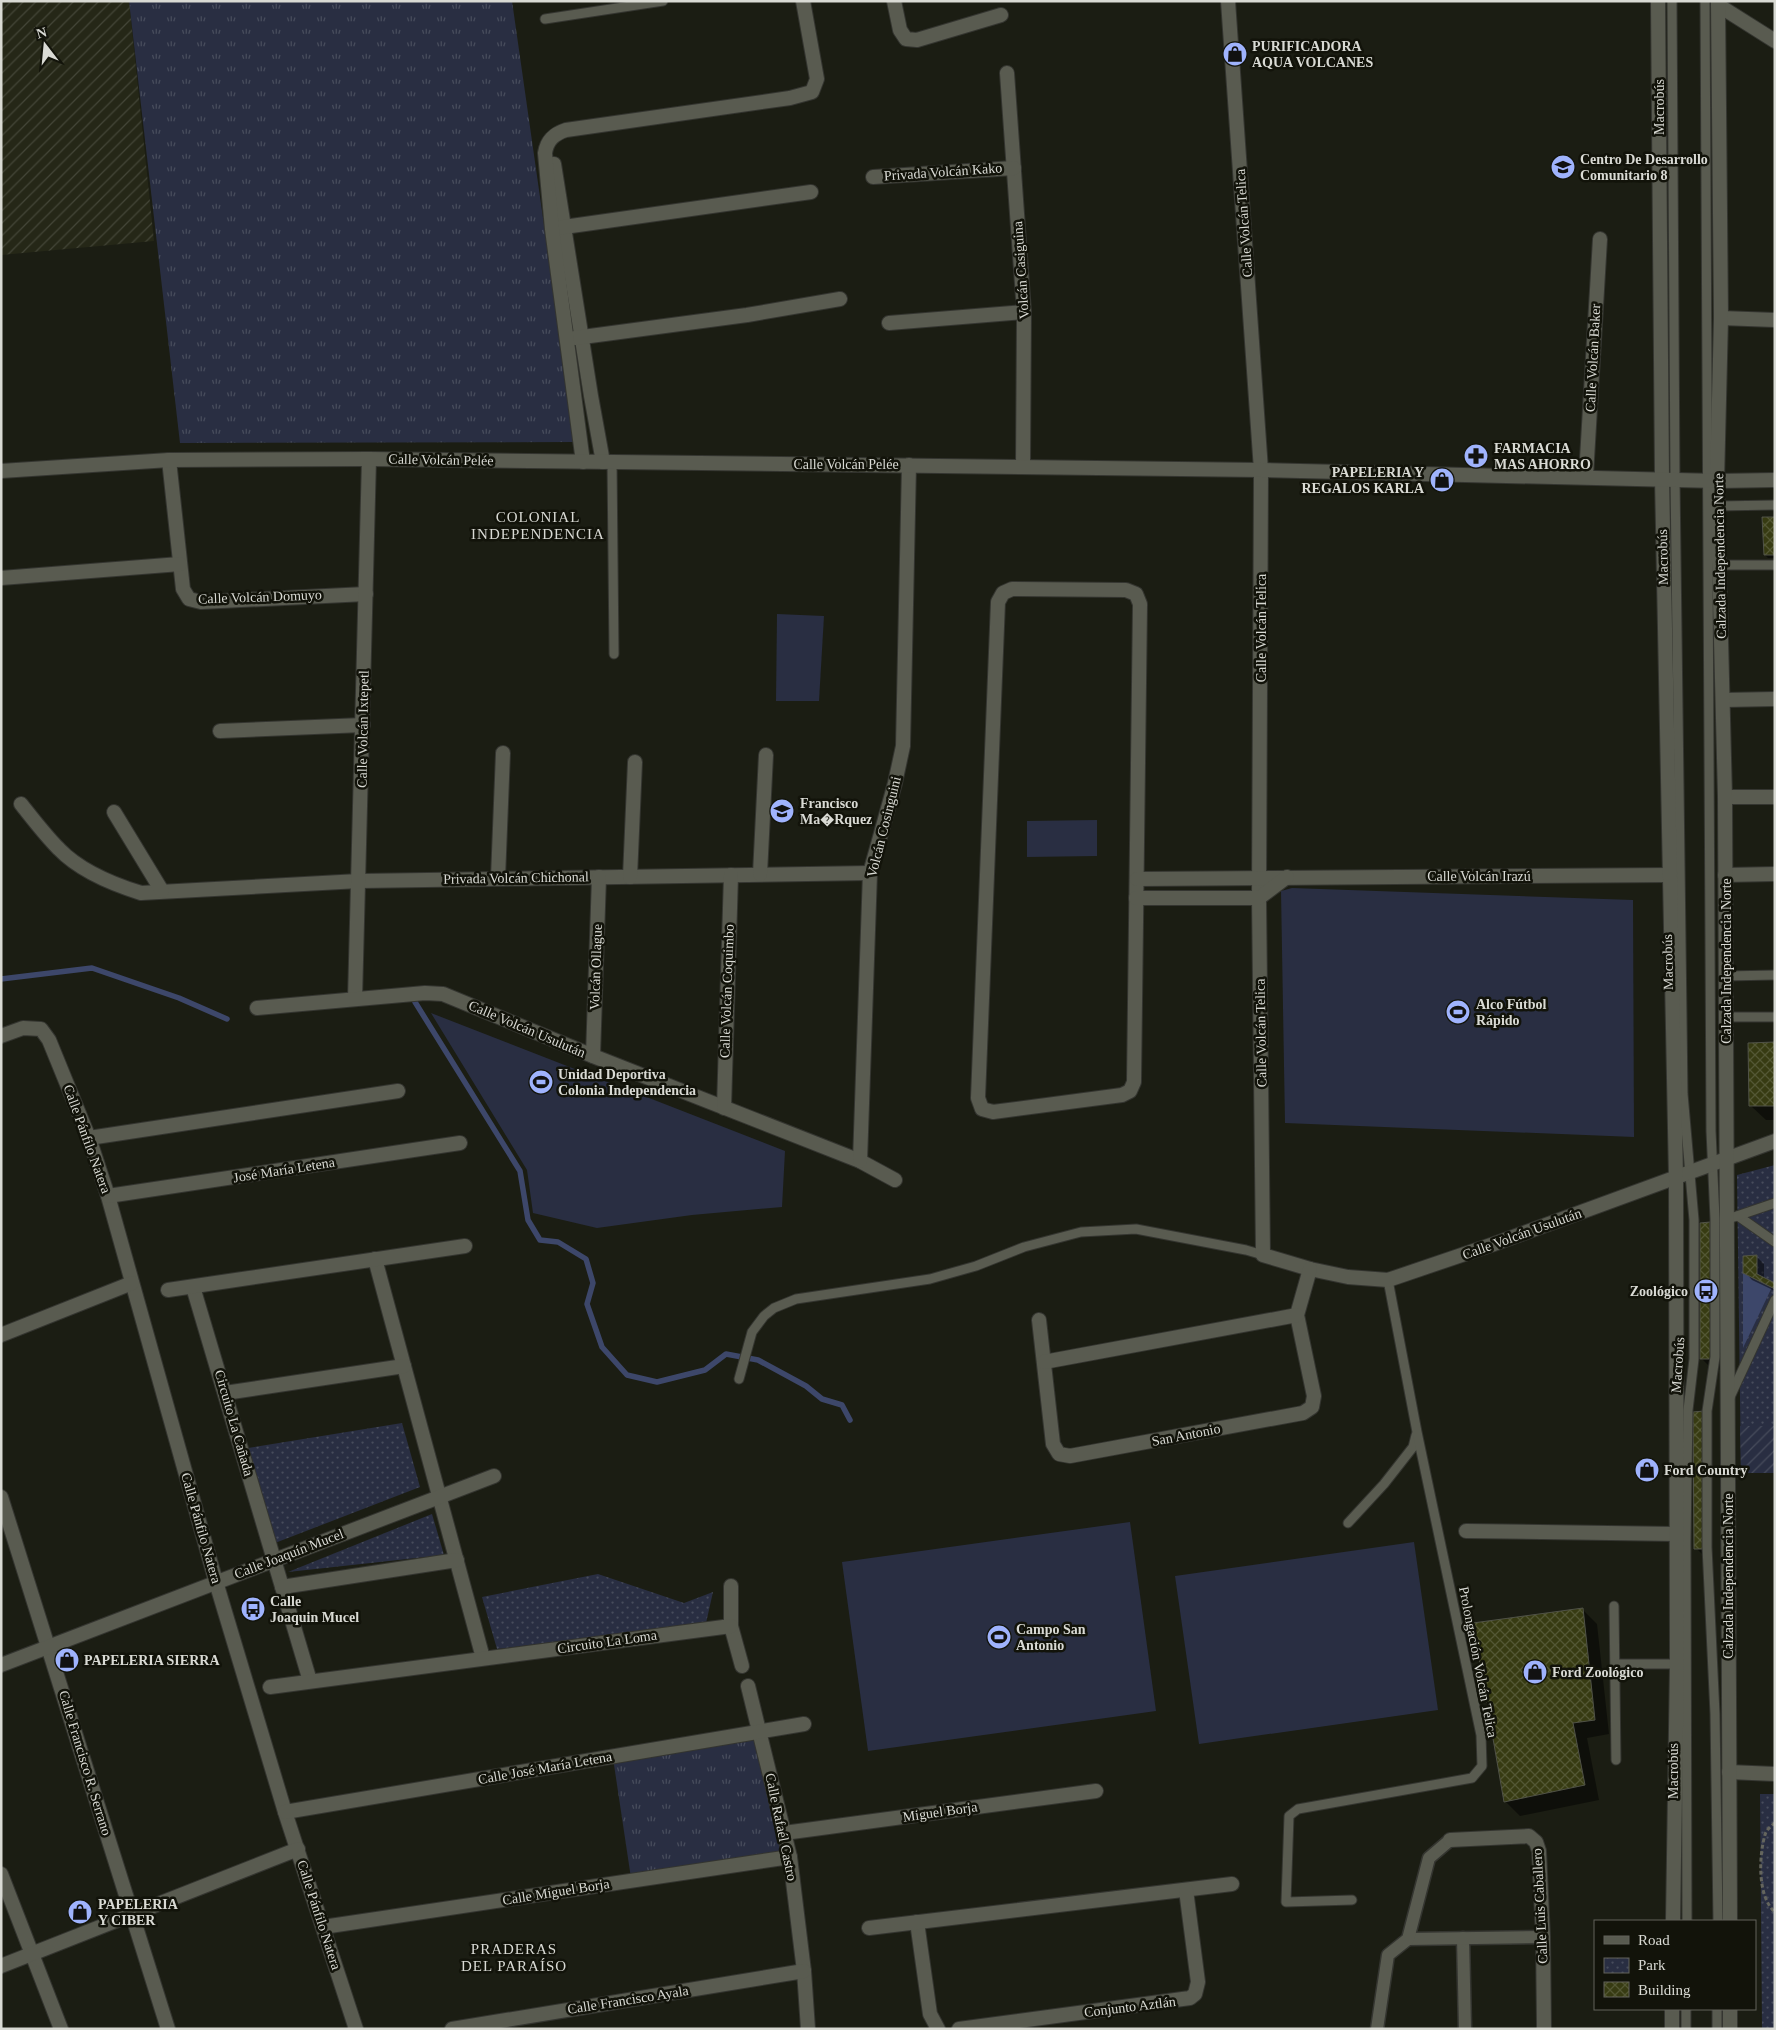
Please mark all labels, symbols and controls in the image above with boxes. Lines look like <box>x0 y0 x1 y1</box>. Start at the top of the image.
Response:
north arrow <box>20 20 70 70</box>
text: N <box>35 24 48 42</box>
place label: PURIFICADORA AQUA VOLCANES <box>1252 39 1373 70</box>
shop icon: PURIFICADORA AQUA VOLCANES <box>1222 41 1248 67</box>
street label: Macrobús <box>1652 79 1667 135</box>
place label: Centro De Desarrollo Comunitario 8 <box>1580 152 1708 183</box>
school or university icon: Centro De Desarrollo Comunitario 8 <box>1550 154 1576 180</box>
street label: Privada Volcán Kako <box>883 160 1003 184</box>
street label: Calle Volcán Telica <box>1233 168 1255 278</box>
street label: Volcán Casiguina <box>1010 220 1032 319</box>
street label: Calle Volcán Baker <box>1583 303 1603 412</box>
place label: FARMACIA MAS AHORRO <box>1494 441 1591 472</box>
pharmacy icon: FARMACIA MAS AHORRO <box>1463 443 1489 469</box>
street label: Calle Volcán Pelée <box>388 452 494 468</box>
street label: Calle Volcán Pelée <box>793 457 899 472</box>
place label: PAPELERIA Y REGALOS KARLA <box>1301 465 1425 496</box>
shop icon: PAPELERIA Y REGALOS KARLA <box>1429 467 1455 493</box>
street label: Calzada Independencia Norte <box>1711 473 1729 639</box>
district label: COLONIAL INDEPENDENCIA <box>471 509 605 542</box>
street label: Macrobús <box>1655 529 1671 585</box>
street label: Calle Volcán Telica <box>1254 573 1269 682</box>
street label: Calle Volcán Domuyo <box>198 587 322 607</box>
street label: Calle Volcán Ixtepetl <box>354 670 372 788</box>
street label: Volcán Cosinguini <box>864 775 904 879</box>
place label: Francisco Ma�Rquez <box>800 796 872 827</box>
school or university icon: Francisco Ma�Rquez <box>769 798 795 824</box>
street label: Privada Volcán Chichonal <box>443 869 589 887</box>
street label: Calle Volcán Irazú <box>1427 869 1531 884</box>
street label: Calzada Independencia Norte <box>1719 878 1734 1044</box>
street label: Volcán Ollague <box>587 924 605 1010</box>
street label: Calle Volcán Coquimbo <box>717 924 737 1058</box>
street label: Macrobús <box>1660 934 1676 990</box>
street label: Calle Volcán Telica <box>1253 978 1269 1087</box>
place label: Alco Fútbol Rápido <box>1476 997 1547 1028</box>
street label: Calle Volcán Usulután <box>466 998 588 1060</box>
sports icon: Alco Fútbol Rápido <box>1445 999 1471 1025</box>
place label: Unidad Deportiva Colonia Independencia <box>558 1067 696 1098</box>
sports icon: Unidad Deportiva Colonia Independencia <box>528 1069 554 1095</box>
street label: Calle Pánfilo Natera <box>60 1083 114 1196</box>
street label: José María Letena <box>232 1154 337 1185</box>
street label: Calle Volcán Usulután <box>1460 1205 1584 1263</box>
bus stop icon: Zoológico <box>1693 1278 1719 1304</box>
place label: Zoológico <box>1630 1284 1688 1299</box>
street label: Macrobús <box>1669 1337 1687 1393</box>
street label: Circuito La Cañada <box>212 1368 257 1479</box>
street label: San Antonio <box>1150 1421 1222 1449</box>
shop icon: Ford Country <box>1634 1457 1660 1483</box>
place label: Ford Country <box>1664 1463 1748 1478</box>
street label: Calle Pánfilo Natera <box>178 1471 224 1586</box>
street label: Calzada Independencia Norte <box>1721 1493 1736 1659</box>
street label: Calle Joaquín Mucel <box>232 1526 346 1582</box>
street label: Prolongación Volcán Telica <box>1456 1585 1500 1740</box>
place label: Calle Joaquin Mucel <box>270 1594 359 1625</box>
bus stop icon: Calle Joaquin Mucel <box>240 1596 266 1622</box>
place label: Campo San Antonio <box>1016 1622 1086 1653</box>
sports icon: Campo San Antonio <box>986 1624 1012 1650</box>
street label: Circuito La Loma <box>556 1627 658 1656</box>
shop icon: PAPELERIA SIERRA <box>54 1647 80 1673</box>
place label: PAPELERIA SIERRA <box>84 1653 220 1668</box>
shop icon: Ford Zoológico <box>1522 1659 1548 1685</box>
place label: Ford Zoológico <box>1552 1665 1643 1680</box>
street label: Calle Francisco R. Serrano <box>56 1689 114 1837</box>
street label: Macrobús <box>1666 1743 1681 1799</box>
street label: Calle José María Letena <box>477 1749 614 1787</box>
street label: Calle Rafaél Castro <box>762 1772 800 1882</box>
street label: Miguel Borja <box>902 1799 979 1825</box>
street label: Calle Luis Caballero <box>1529 1848 1551 1964</box>
street label: Calle Pánfilo Natera <box>294 1858 344 1972</box>
street label: Calle Miguel Borja <box>501 1876 611 1908</box>
place label: PAPELERIA Y CIBER <box>98 1897 179 1928</box>
shop icon: PAPELERIA Y CIBER <box>67 1899 93 1925</box>
legend <box>1594 1920 1756 2010</box>
text: Road <box>1638 1932 1670 1948</box>
district label: PRADERAS DEL PARAÍSO <box>461 1941 567 1974</box>
text: Park <box>1638 1957 1666 1973</box>
text: Building <box>1638 1982 1691 1998</box>
street label: Calle Francisco Ayala <box>566 1983 690 2017</box>
street label: Conjunto Aztlán <box>1083 1994 1177 2020</box>

